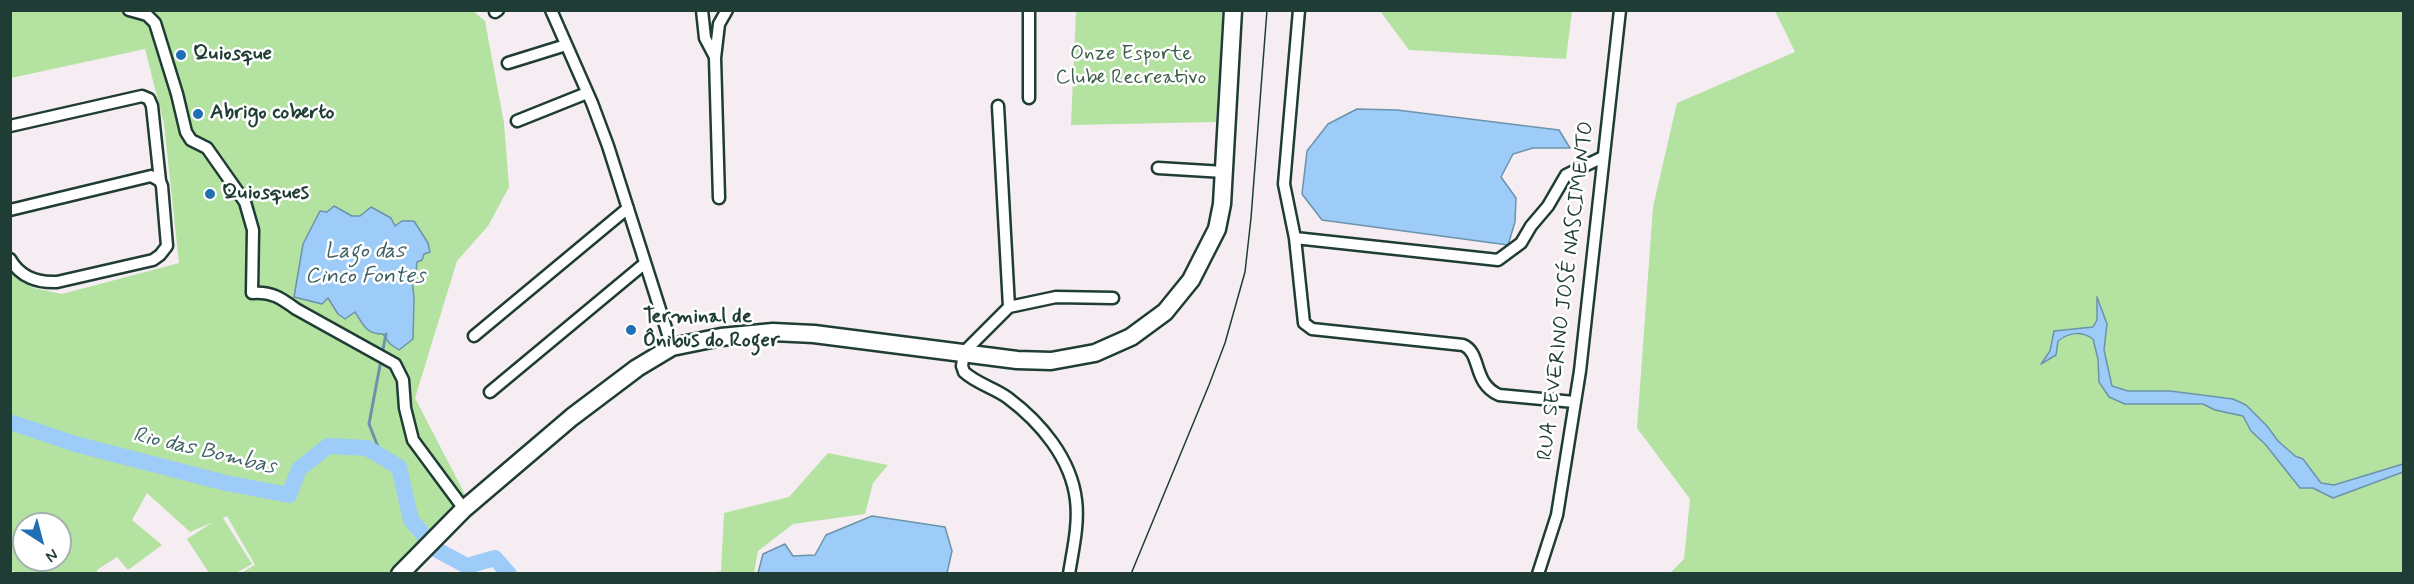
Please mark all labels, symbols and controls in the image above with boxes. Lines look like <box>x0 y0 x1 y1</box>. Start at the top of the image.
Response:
place label: Quiosque <box>193 42 272 68</box>
park label: Onze Esporte Clube Recreativo <box>1055 42 1207 92</box>
marker: Quiosque <box>174 48 188 62</box>
place label: Abrigo coberto <box>210 101 335 127</box>
marker: Abrigo coberto <box>191 107 205 121</box>
street label: RUA SEVERINO JOSÉ NASCIMENTO <box>1534 120 1600 462</box>
place label: Quiosques <box>222 181 309 207</box>
marker: Quiosques <box>203 187 217 201</box>
water label: Lago das Cinco Fontes <box>305 239 425 290</box>
place label: Terminal de Ônibus do Roger <box>643 305 780 355</box>
marker: Terminal de Ônibus do Roger <box>624 323 638 337</box>
water label: Rio das Bombas <box>130 423 278 481</box>
north arrow <box>12 512 72 572</box>
text: N <box>41 544 62 567</box>

